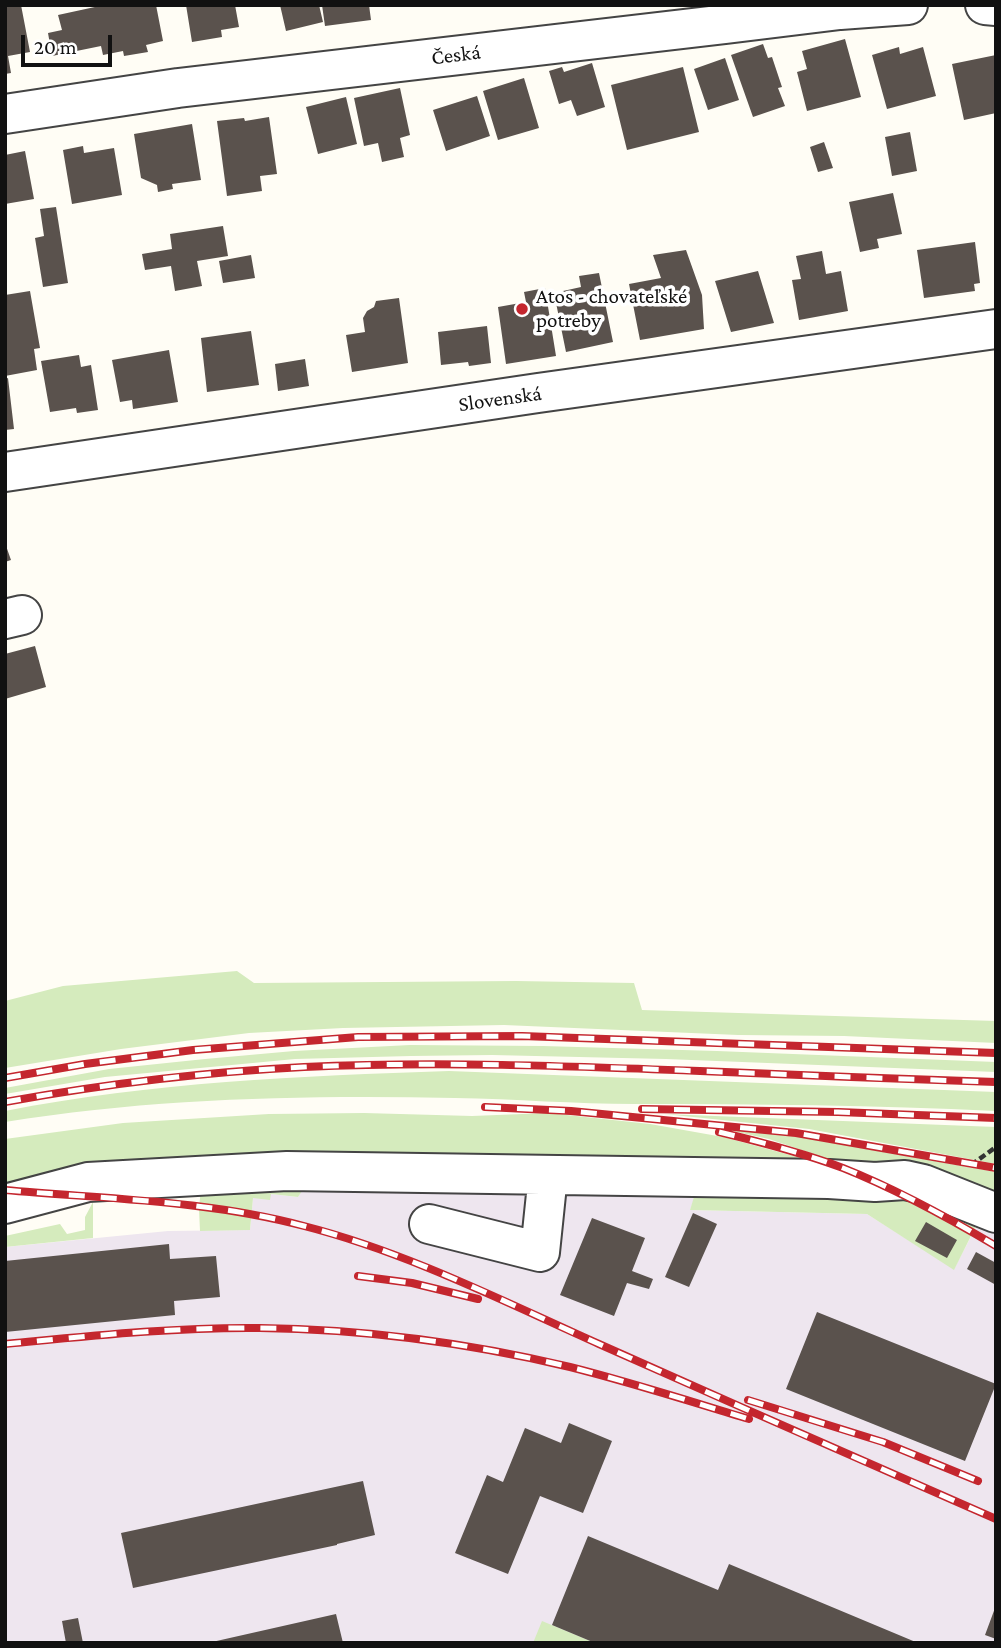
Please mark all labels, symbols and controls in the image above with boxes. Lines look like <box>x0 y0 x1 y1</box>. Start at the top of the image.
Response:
scale bar <box>24 21 116 65</box>
text: 20 m <box>34 35 77 59</box>
street label: Česká <box>430 39 482 71</box>
place label: Atos - chovateľské potreby <box>536 284 687 334</box>
marker: Atos - chovateľské potreby <box>514 301 530 317</box>
street label: Slovenská <box>457 381 543 417</box>

